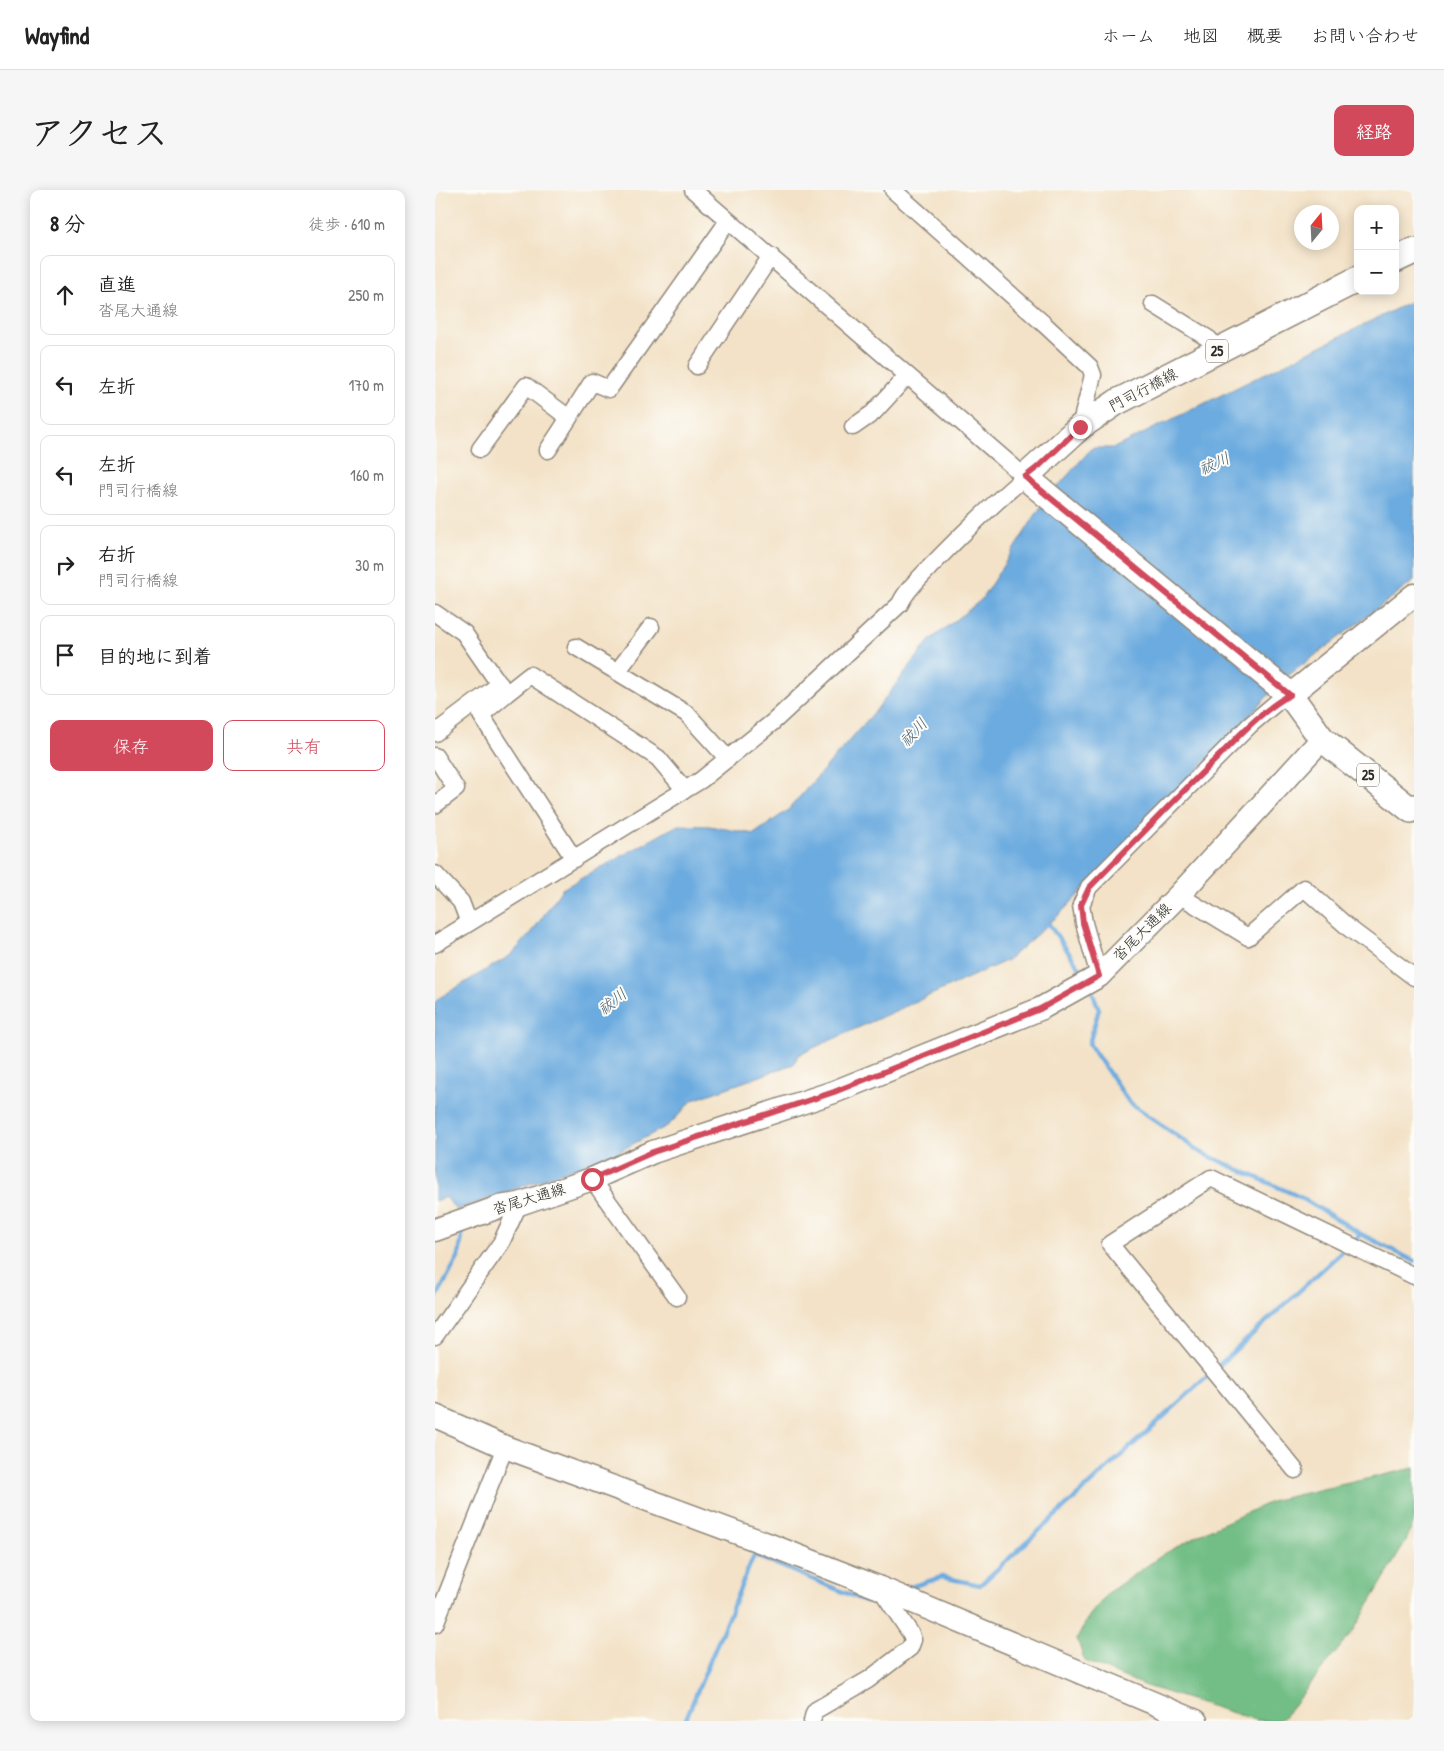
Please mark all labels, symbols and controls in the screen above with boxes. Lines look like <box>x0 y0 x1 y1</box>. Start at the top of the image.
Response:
text: Wayfind <box>25 19 89 51</box>
text: ホーム <box>1102 23 1155 48</box>
text: 地図 <box>1183 23 1219 48</box>
text: 概要 <box>1247 23 1283 48</box>
text: お問い合わせ <box>1311 23 1419 48</box>
button: 経路 <box>1334 105 1414 156</box>
text: アクセス <box>30 109 168 156</box>
north arrow <box>1294 205 1339 250</box>
map controls <box>1354 205 1399 295</box>
button: + <box>1354 205 1399 250</box>
text: 8 分 <box>50 209 85 238</box>
text: 徒歩 · 610 m <box>309 213 385 235</box>
button: − <box>1354 250 1399 295</box>
text: 直進 <box>98 271 136 297</box>
icon: ahead <box>51 281 79 309</box>
text: 250 m <box>348 284 384 306</box>
text: 沓尾大通線 <box>98 299 178 321</box>
road number: 25 <box>1206 340 1228 362</box>
street label: 門司行橋線 <box>1105 363 1181 416</box>
icon: left <box>51 371 79 399</box>
text: 左折 <box>98 373 136 399</box>
text: 170 m <box>349 374 384 396</box>
route end <box>1069 416 1092 439</box>
water label: 祓川 <box>1195 446 1233 480</box>
text: 左折 <box>98 451 136 477</box>
icon: left <box>51 461 79 489</box>
text: 160 m <box>350 464 384 486</box>
text: 門司行橋線 <box>98 479 178 501</box>
text: 右折 <box>98 541 136 567</box>
icon: right <box>51 551 79 579</box>
text: 30 m <box>355 554 384 576</box>
text: 門司行橋線 <box>98 569 178 591</box>
icon: arrive <box>51 641 79 669</box>
text: 目的地に到着 <box>98 643 212 669</box>
water label: 祓川 <box>894 713 932 751</box>
button: 保存 <box>50 720 213 771</box>
button: 共有 <box>223 720 385 771</box>
road number: 25 <box>1357 764 1379 786</box>
street label: 沓尾大通線 <box>1108 898 1176 966</box>
water label: 祓川 <box>593 982 631 1020</box>
route start <box>581 1168 604 1191</box>
street label: 沓尾大通線 <box>490 1178 568 1220</box>

